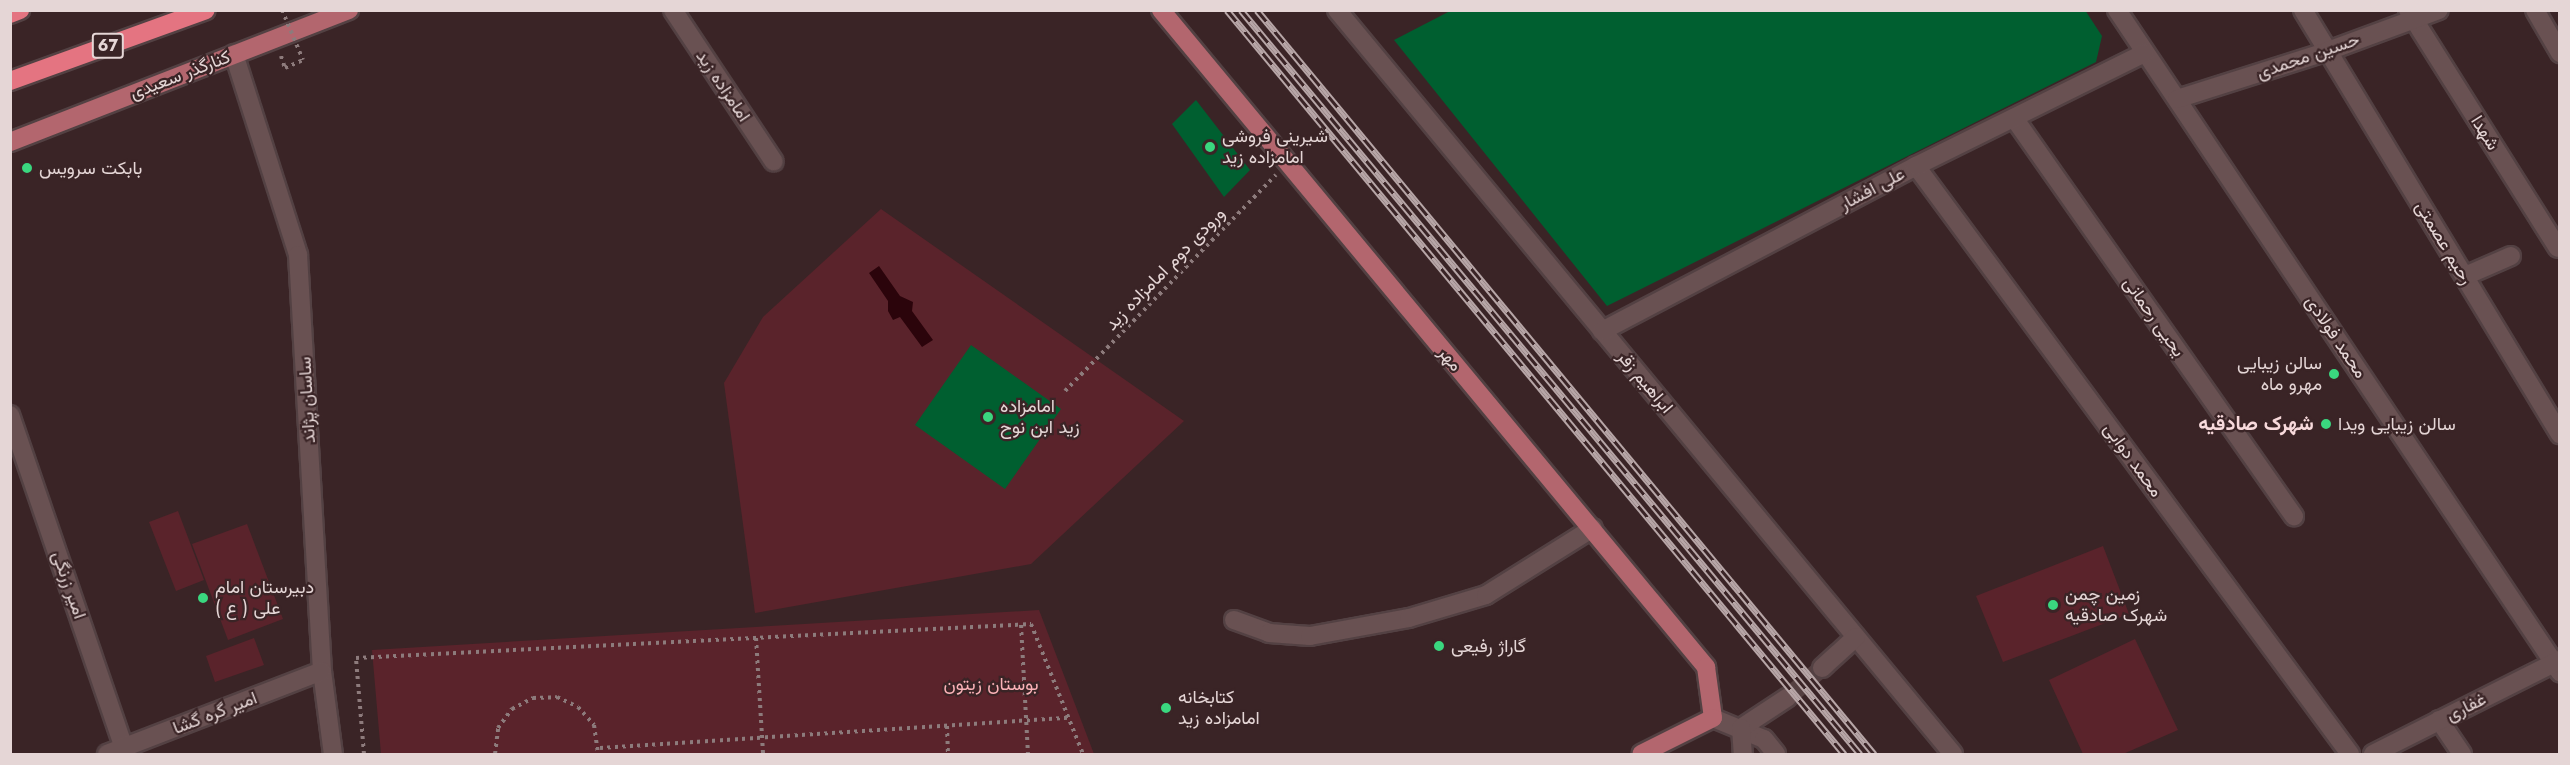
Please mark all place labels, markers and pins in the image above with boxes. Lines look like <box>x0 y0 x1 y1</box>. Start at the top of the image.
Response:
place label: شیرینی فروشی امامزاده زید <box>1222 126 1328 168</box>
marker: شیرینی فروشی امامزاده زید <box>1203 140 1217 154</box>
place label: بابکت سرویس <box>39 157 142 179</box>
marker: بابکت سرویس <box>20 161 34 175</box>
place label: سالن زیبایی مهرو ماه <box>2237 353 2322 395</box>
marker: سالن زیبایی مهرو ماه <box>2327 367 2341 381</box>
place label: امامزاده زید ابن نوح <box>1000 396 1080 438</box>
marker: امامزاده زید ابن نوح <box>981 410 995 424</box>
place label: سالن زیبایی ویدا <box>2338 413 2456 435</box>
marker: سالن زیبایی ویدا <box>2319 417 2333 431</box>
place label: دبیرستان امام علی ( ع ) <box>215 577 314 620</box>
place label: زمین چمن شهرک صادقیه <box>2065 584 2167 626</box>
marker: دبیرستان امام علی ( ع ) <box>196 591 210 605</box>
marker: زمین چمن شهرک صادقیه <box>2046 598 2060 612</box>
place label: گاراژ رفیعی <box>1451 635 1526 657</box>
marker: گاراژ رفیعی <box>1432 639 1446 653</box>
place label: کتابخانه امامزاده زید <box>1178 687 1260 730</box>
marker: کتابخانه امامزاده زید <box>1159 701 1173 715</box>

